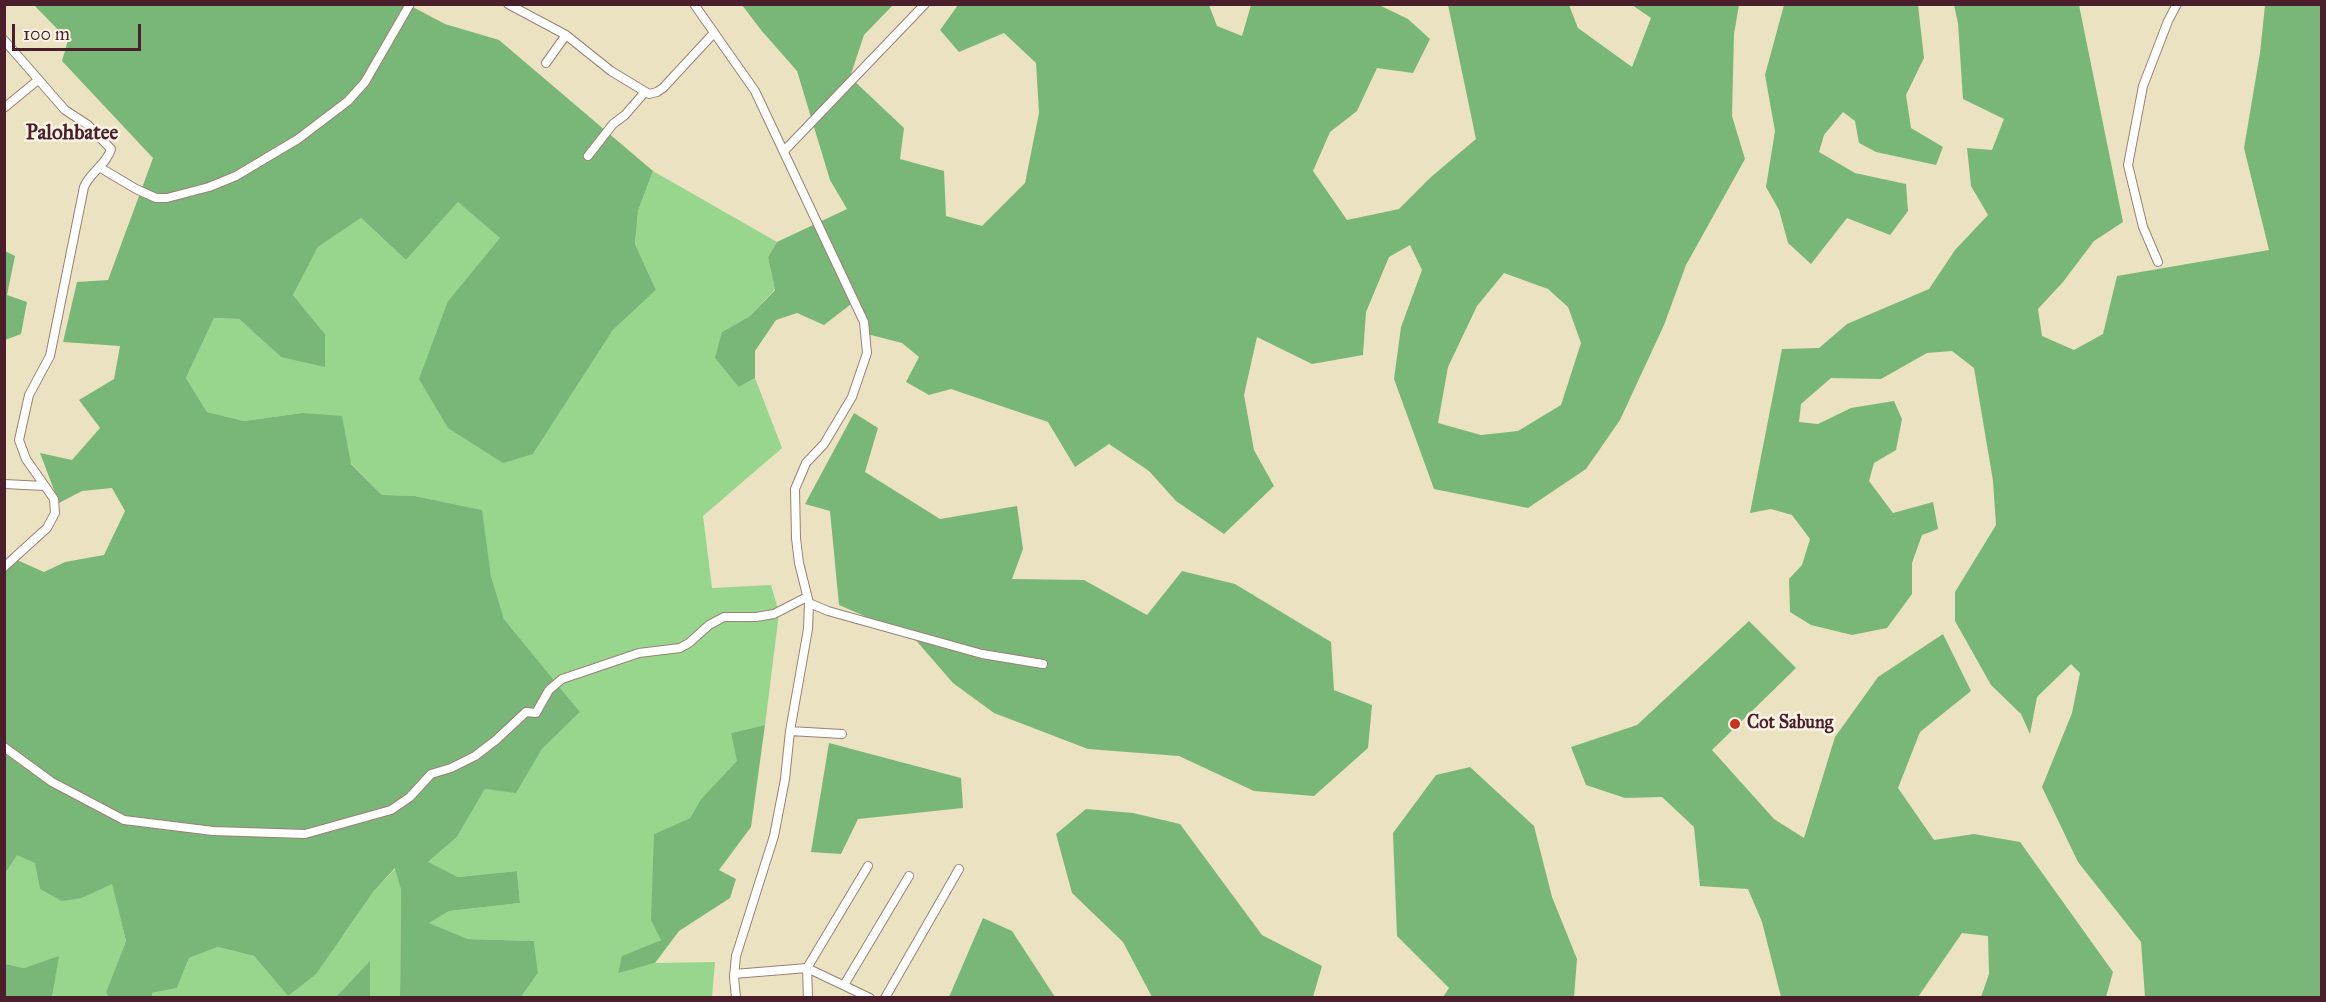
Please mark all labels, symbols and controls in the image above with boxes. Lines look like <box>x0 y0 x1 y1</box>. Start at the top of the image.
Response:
scale bar <box>15 12 144 50</box>
text: 100 m <box>23 23 70 45</box>
district label: Palohbatee <box>26 121 118 147</box>
place label: Cot Sabung <box>1747 713 1833 735</box>
marker: Cot Sabung <box>1728 717 1742 731</box>

